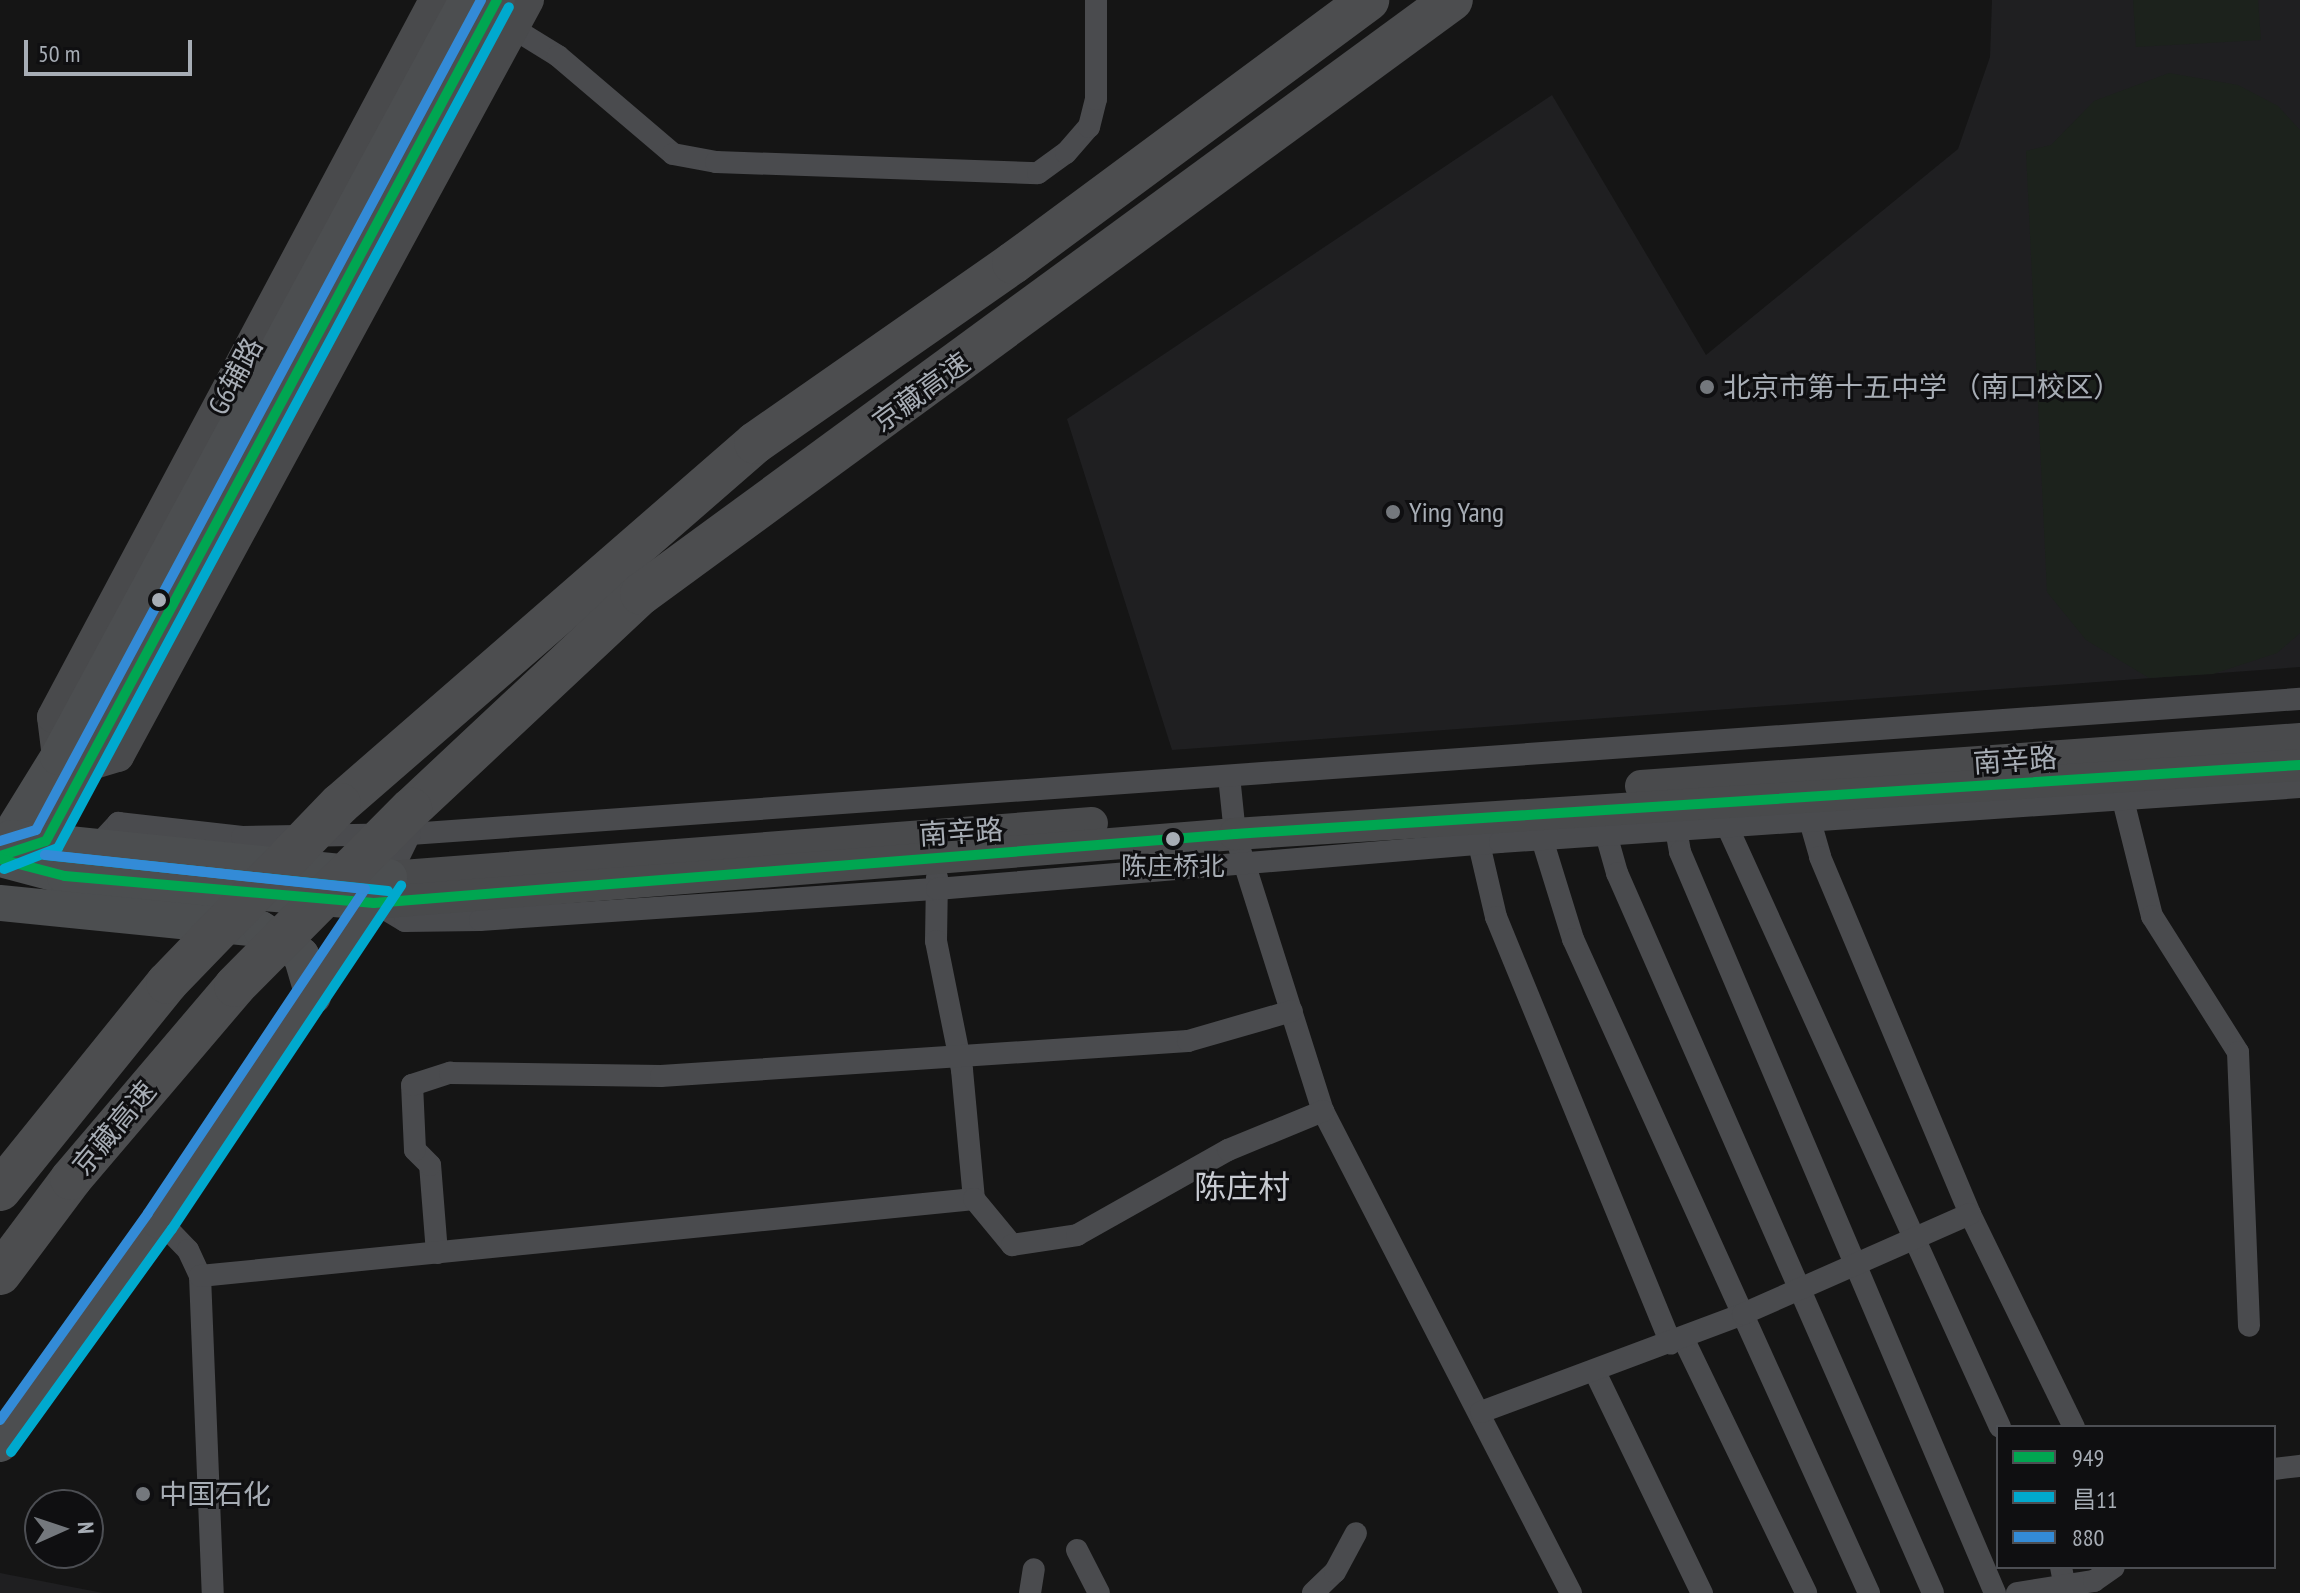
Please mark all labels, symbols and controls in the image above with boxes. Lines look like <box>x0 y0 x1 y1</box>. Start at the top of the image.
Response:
scale bar <box>28 24 196 74</box>
text: 50 m <box>38 38 80 69</box>
street label: G6辅路 <box>201 332 269 420</box>
street label: 京藏高速 <box>866 345 976 439</box>
place label: 北京市第十五中学 （南口校区） <box>1723 370 2121 404</box>
marker: 北京市第十五中学 （南口校区） <box>1698 378 1716 396</box>
place label: Ying Yang <box>1409 495 1505 529</box>
marker: Ying Yang <box>1384 503 1402 521</box>
unlabelled marker <box>151 592 167 608</box>
street label: 南辛路 <box>1972 740 2058 780</box>
street label: 南辛路 <box>918 812 1004 852</box>
marker: 陈庄桥北 <box>1165 831 1181 847</box>
place label: 陈庄桥北 <box>1121 850 1225 882</box>
street label: 京藏高速 <box>65 1074 163 1182</box>
district label: 陈庄村 <box>1194 1167 1290 1205</box>
legend <box>1996 1425 2276 1569</box>
text: 949 <box>2072 1442 2104 1473</box>
place label: 中国石化 <box>159 1477 271 1511</box>
text: 昌11 <box>2072 1484 2118 1515</box>
marker: 中国石化 <box>134 1485 152 1503</box>
north arrow <box>24 1489 104 1569</box>
text: N <box>72 1521 100 1535</box>
text: 880 <box>2072 1522 2104 1553</box>

